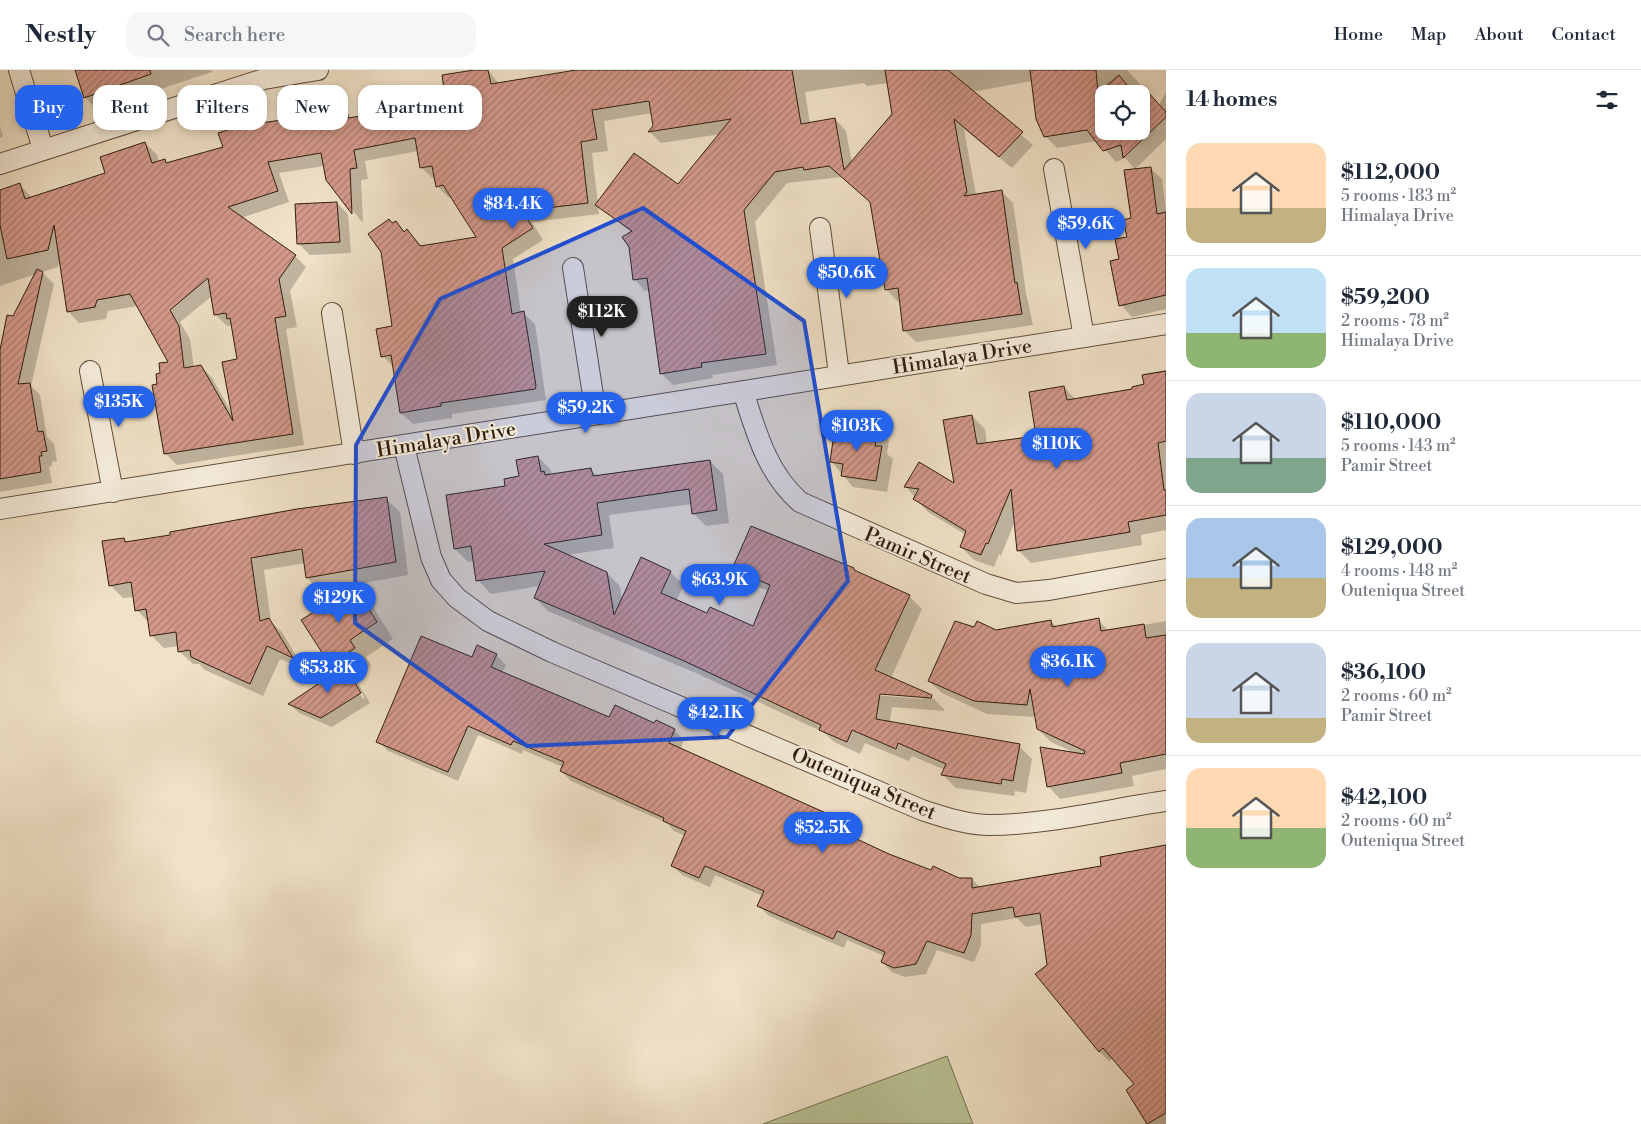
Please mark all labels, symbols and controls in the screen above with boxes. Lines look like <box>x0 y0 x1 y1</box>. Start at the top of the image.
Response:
search box <box>126 12 476 57</box>
text: Nestly <box>25 20 96 50</box>
icon: search <box>144 21 172 49</box>
text: Search here <box>184 23 285 47</box>
text: Home <box>1334 23 1383 46</box>
text: Map <box>1411 23 1447 46</box>
text: About <box>1475 23 1524 46</box>
text: Contact <box>1552 23 1616 46</box>
chip: Buy <box>15 85 83 130</box>
chip: Rent <box>93 85 167 130</box>
chip: Filters <box>177 85 267 130</box>
chip: New <box>277 85 348 130</box>
chip: Apartment <box>358 85 482 130</box>
map controls <box>1095 85 1150 140</box>
button: locate <box>1095 85 1150 140</box>
icon: filters <box>1593 86 1621 114</box>
text: 14 homes <box>1186 87 1277 113</box>
text: $112,000 <box>1341 160 1440 186</box>
icon: home <box>1226 163 1286 223</box>
text: 5 rooms · 183 m² <box>1341 186 1456 206</box>
pin: $84.4K <box>472 188 554 230</box>
text: $84.4K <box>484 194 542 214</box>
text: Himalaya Drive <box>1341 206 1454 226</box>
pin: $59.6K <box>1045 208 1127 250</box>
text: $59.6K <box>1058 214 1114 234</box>
pin: $50.6K <box>806 256 888 299</box>
text: $50.6K <box>818 263 876 283</box>
text: $59,200 <box>1341 285 1430 311</box>
icon: home <box>1226 288 1286 348</box>
pin: $112K <box>567 296 637 338</box>
text: $112K <box>578 302 626 322</box>
text: 2 rooms · 78 m² <box>1341 311 1449 331</box>
text: Himalaya Drive <box>1341 331 1454 351</box>
street label: Himalaya Drive <box>891 334 1034 381</box>
pin: $135K <box>84 386 154 428</box>
text: $135K <box>94 392 144 412</box>
pin: $59.2K <box>545 392 627 434</box>
text: $59.2K <box>558 398 614 418</box>
pin: $103K <box>822 410 892 452</box>
text: $110,000 <box>1341 410 1441 436</box>
icon: home <box>1226 413 1286 473</box>
text: $103K <box>832 416 882 436</box>
street label: Himalaya Drive <box>375 417 518 464</box>
pin: $110K <box>1022 428 1092 470</box>
text: $110K <box>1032 434 1082 454</box>
text: 5 rooms · 143 m² <box>1341 436 1456 456</box>
text: Pamir Street <box>1341 456 1432 476</box>
street label: Pamir Street <box>860 523 975 590</box>
text: $129,000 <box>1341 535 1443 561</box>
icon: home <box>1226 538 1286 598</box>
text: 4 rooms · 148 m² <box>1341 561 1457 581</box>
pin: $63.9K <box>679 564 761 606</box>
text: $63.9K <box>692 570 748 590</box>
text: Outeniqua Street <box>1341 581 1465 601</box>
pin: $129K <box>304 582 374 624</box>
text: $129K <box>314 588 364 608</box>
pin: $36.1K <box>1027 646 1109 688</box>
pin: $53.8K <box>287 652 369 694</box>
text: $36.1K <box>1041 652 1095 672</box>
text: $53.8K <box>300 658 356 678</box>
text: $36,100 <box>1341 660 1426 686</box>
icon: home <box>1226 663 1286 723</box>
text: 2 rooms · 60 m² <box>1341 686 1452 706</box>
pin: $42.1K <box>675 696 757 739</box>
text: $42.1K <box>688 703 744 723</box>
text: Pamir Street <box>1341 706 1432 726</box>
street label: Outeniqua Street <box>787 743 940 826</box>
text: $42,100 <box>1341 785 1427 811</box>
icon: home <box>1226 788 1286 848</box>
text: 2 rooms · 60 m² <box>1341 811 1452 831</box>
pin: $52.5K <box>782 812 864 854</box>
text: $52.5K <box>795 818 851 838</box>
text: Outeniqua Street <box>1341 831 1465 851</box>

